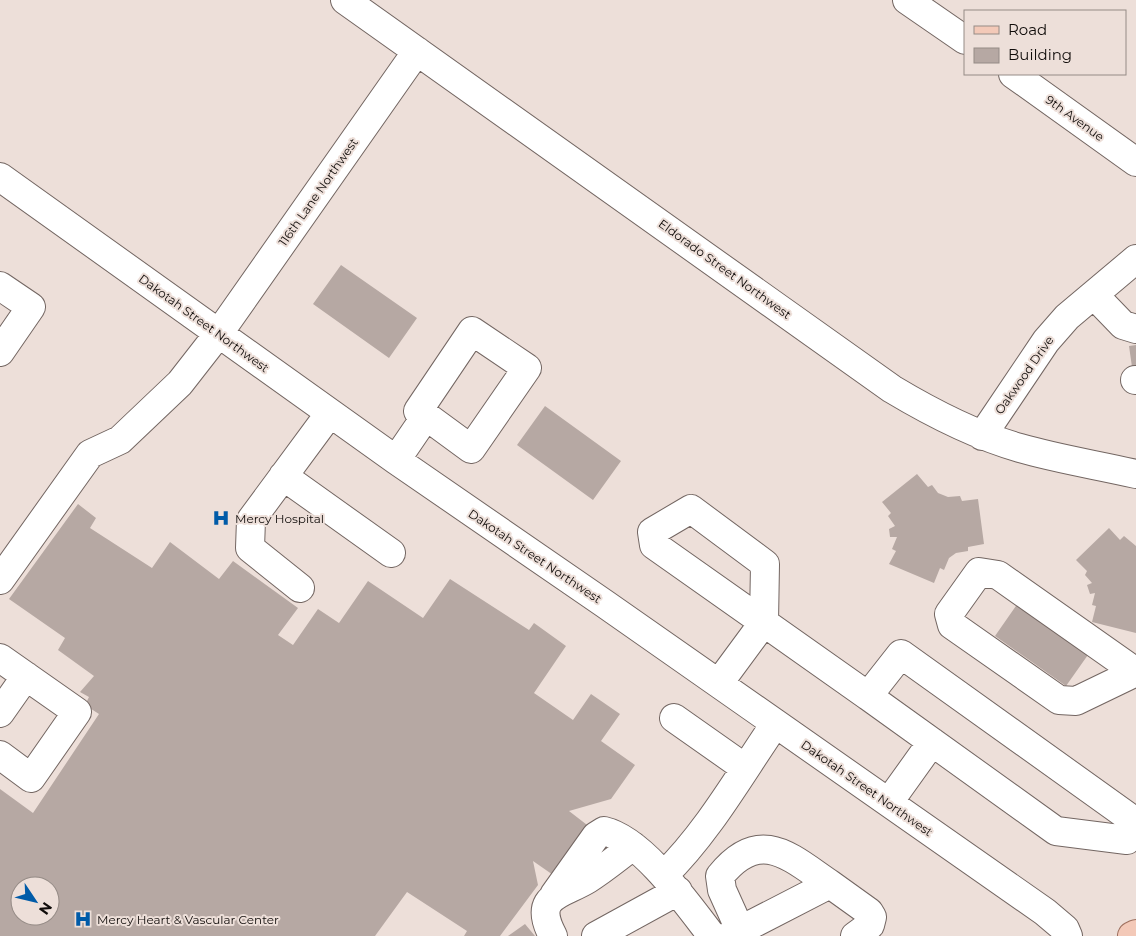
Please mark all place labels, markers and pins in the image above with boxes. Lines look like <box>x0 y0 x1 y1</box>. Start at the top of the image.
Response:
hospital icon: Mercy Hospital <box>211 508 231 528</box>
place label: Mercy Hospital <box>235 511 324 526</box>
hospital icon: Mercy Heart & Vascular Center <box>73 909 93 929</box>
place label: Mercy Heart & Vascular Center <box>97 912 279 927</box>

